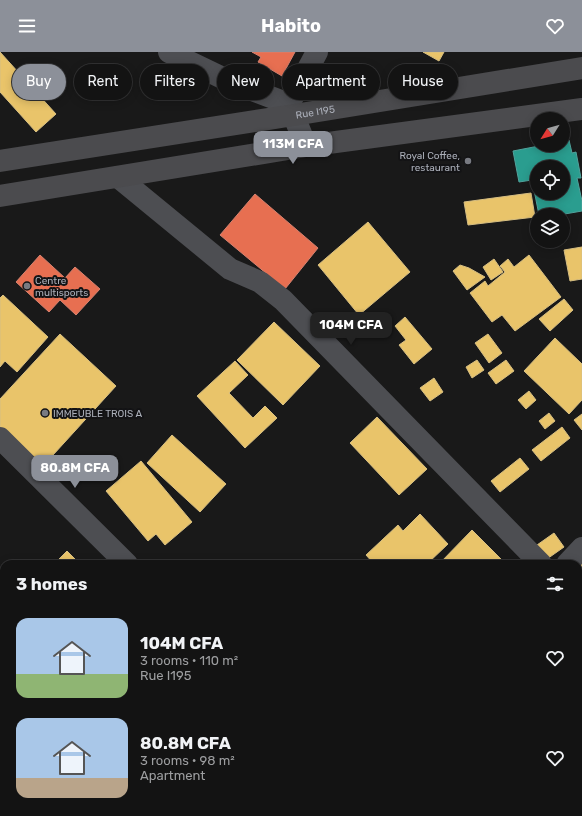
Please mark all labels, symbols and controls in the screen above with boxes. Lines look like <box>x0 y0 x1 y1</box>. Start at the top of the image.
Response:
icon: menu <box>16 15 38 37</box>
text: Habito <box>261 15 321 37</box>
icon: heart <box>544 15 566 37</box>
chip: Buy <box>12 64 66 100</box>
chip: Rent <box>74 64 132 100</box>
chip: Filters <box>140 64 209 100</box>
chip: New <box>217 64 274 100</box>
chip: Apartment <box>282 64 380 100</box>
chip: House <box>388 64 458 100</box>
street label: Rue I195 <box>295 103 336 122</box>
north arrow <box>530 112 570 152</box>
map controls <box>530 112 570 248</box>
pin: 113M CFA <box>252 131 334 165</box>
text: 113M CFA <box>263 136 323 151</box>
place label: Royal Coffee, restaurant <box>399 150 460 174</box>
marker: Royal Coffee, restaurant <box>463 156 473 166</box>
button: locate <box>530 160 570 200</box>
button: layers <box>530 208 570 248</box>
place label: Centre multisports <box>35 275 88 299</box>
marker: Centre multisports <box>22 281 32 291</box>
pin: 104M CFA <box>310 312 392 346</box>
text: 104M CFA <box>319 317 383 332</box>
marker: IMMEUBLE TROIS A <box>40 408 50 418</box>
place label: IMMEUBLE TROIS A <box>53 408 142 420</box>
pin: 80.8M CFA <box>29 455 121 489</box>
text: 80.8M CFA <box>40 460 110 475</box>
icon: filters <box>544 573 566 595</box>
text: 3 homes <box>16 574 87 594</box>
text: 104M CFA <box>140 633 223 653</box>
icon: home <box>48 634 96 682</box>
icon: heart <box>544 647 566 669</box>
text: 3 rooms · 110 m² <box>140 653 238 668</box>
text: Rue I195 <box>140 668 191 683</box>
text: 80.8M CFA <box>140 733 231 753</box>
icon: home <box>48 734 96 782</box>
icon: heart <box>544 747 566 769</box>
text: 3 rooms · 98 m² <box>140 753 235 768</box>
text: Apartment <box>140 768 205 783</box>

